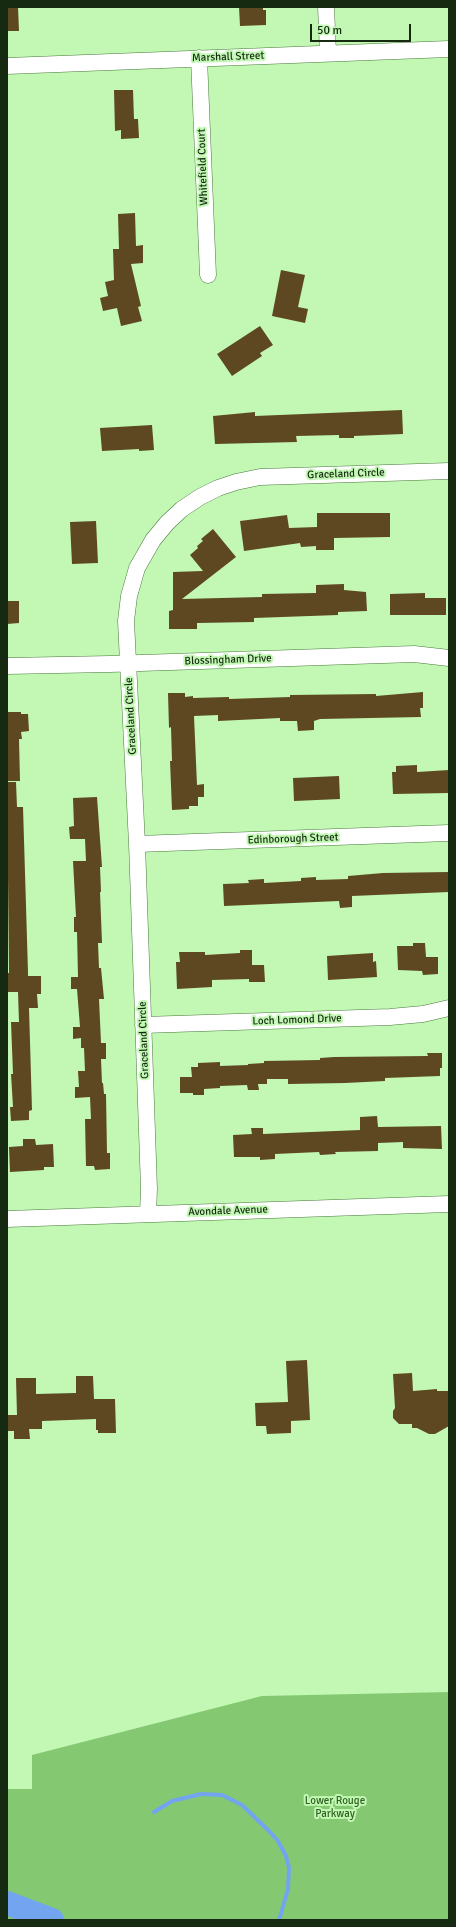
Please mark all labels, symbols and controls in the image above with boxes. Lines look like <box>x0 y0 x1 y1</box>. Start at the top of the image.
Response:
scale bar <box>312 16 413 42</box>
text: 50 m <box>317 23 342 38</box>
street label: Marshall Street <box>192 49 264 65</box>
street label: Whitefield Court <box>195 128 211 206</box>
street label: Graceland Circle <box>307 466 385 482</box>
street label: Blossingham Drive <box>184 652 272 668</box>
street label: Graceland Circle <box>122 677 140 755</box>
street label: Edinborough Street <box>247 831 339 847</box>
street label: Graceland Circle <box>136 1001 152 1079</box>
street label: Loch Lomond Drive <box>252 1012 342 1028</box>
street label: Avondale Avenue <box>188 1203 268 1219</box>
park label: Lower Rouge Parkway <box>305 1794 365 1820</box>

